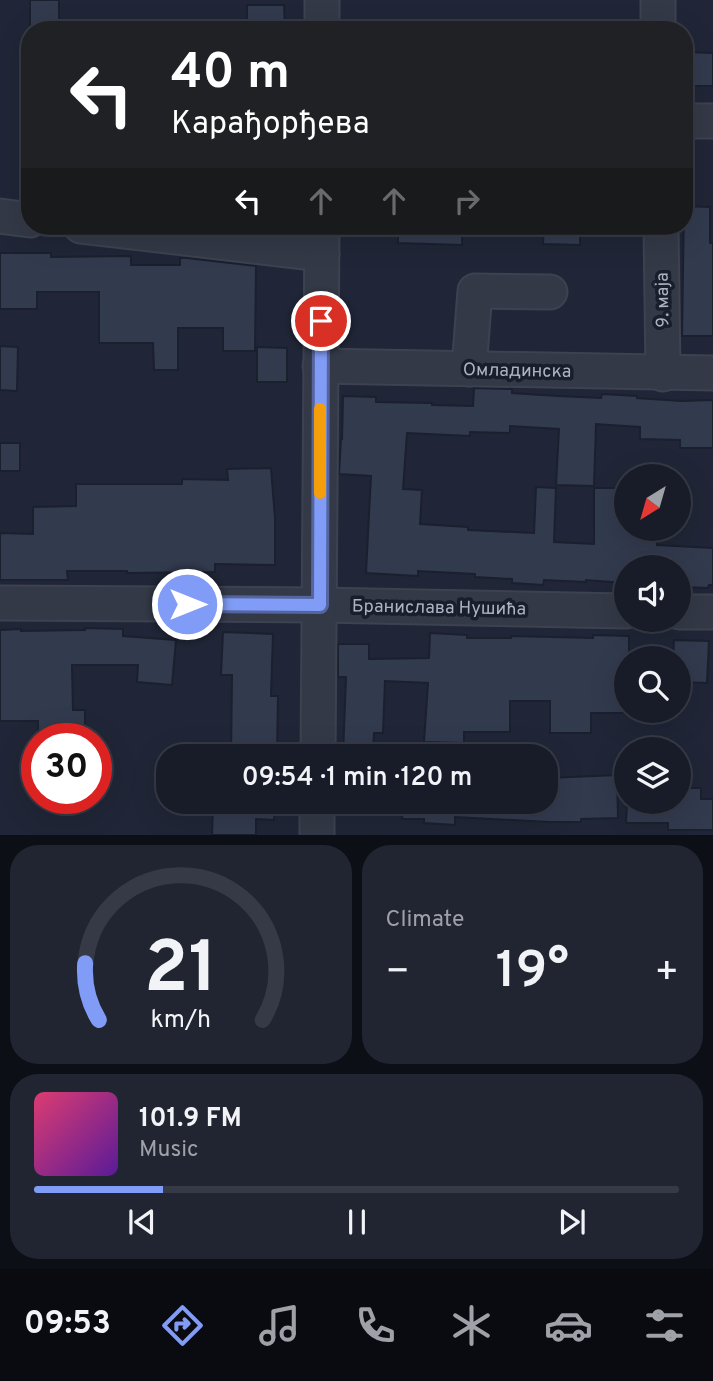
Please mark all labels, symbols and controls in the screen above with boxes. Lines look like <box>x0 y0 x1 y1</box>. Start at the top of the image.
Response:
text: 40 m <box>171 44 290 106</box>
icon: left <box>56 49 147 140</box>
text: Карађорђева <box>171 105 370 145</box>
icon: left <box>229 182 267 220</box>
icon: ahead <box>302 182 340 220</box>
icon: ahead <box>375 182 413 220</box>
icon: right <box>448 182 486 220</box>
street label: 9. маја <box>652 272 675 328</box>
pin <box>291 291 351 351</box>
icon: arrive <box>302 302 340 340</box>
street label: Омладинска <box>463 359 571 384</box>
north arrow <box>614 464 691 541</box>
map controls <box>614 464 691 814</box>
button: sound <box>614 555 691 632</box>
position arrow <box>150 567 224 641</box>
street label: Бранислава Нушића <box>352 595 526 622</box>
button: search <box>614 646 691 723</box>
speed limit sign: 30 <box>21 723 112 814</box>
button: layers <box>614 737 691 814</box>
text: 09:54 · 1 min · 120 m <box>242 762 472 795</box>
text: Climate <box>386 906 464 935</box>
text: 21 <box>144 927 218 1019</box>
text: 19° <box>495 940 569 1006</box>
text: − <box>386 949 410 998</box>
text: + <box>654 949 679 998</box>
text: km/h <box>150 1005 211 1037</box>
text: 101.9 FM <box>139 1103 242 1136</box>
text: Music <box>139 1136 199 1165</box>
icon: previous <box>123 1203 161 1241</box>
icon: pause <box>338 1203 376 1241</box>
icon: next <box>553 1203 591 1241</box>
icon: directions <box>158 1301 207 1350</box>
icon: music <box>255 1301 304 1350</box>
icon: phone <box>351 1301 400 1350</box>
icon: climate <box>447 1301 496 1350</box>
icon: car <box>544 1301 593 1350</box>
icon: filters <box>640 1301 689 1350</box>
text: 09:53 <box>24 1305 111 1345</box>

